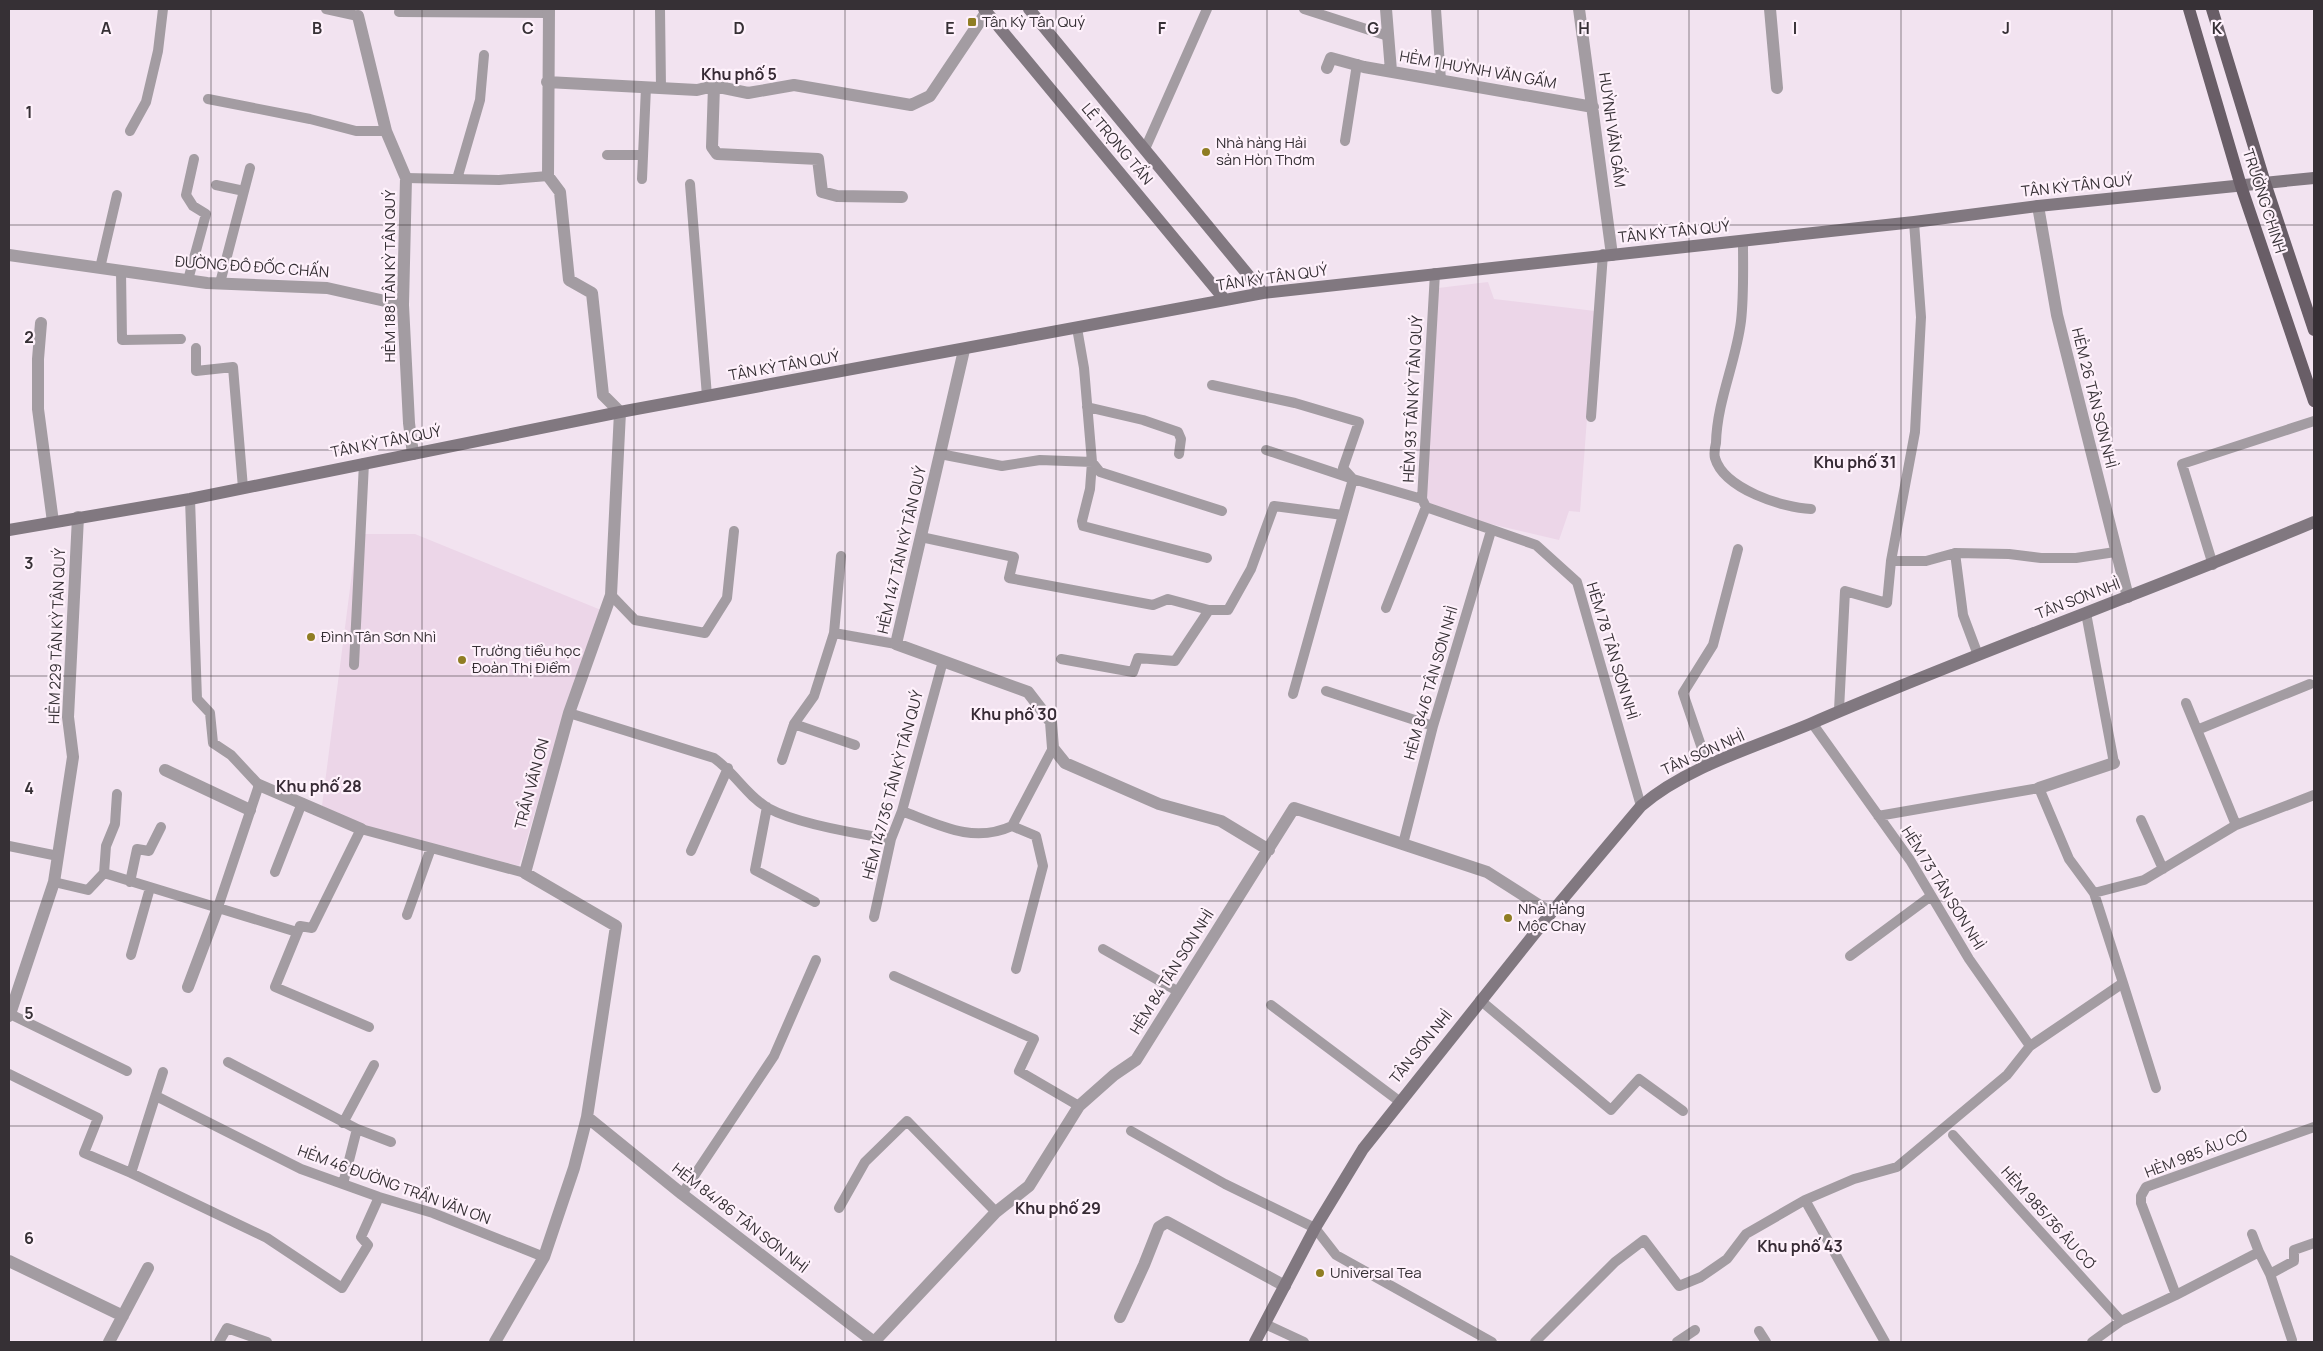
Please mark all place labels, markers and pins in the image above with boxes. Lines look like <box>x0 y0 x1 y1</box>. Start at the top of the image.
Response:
place label: Tân Kỳ Tân Quý <box>982 11 1085 32</box>
marker: Tân Kỳ Tân Quý <box>966 16 978 28</box>
place label: Nhà hàng Hải sản Hòn Thơm <box>1216 132 1315 170</box>
marker: Nhà hàng Hải sản Hòn Thơm <box>1200 146 1212 158</box>
place label: Đình Tân Sơn Nhì <box>321 626 436 647</box>
marker: Đình Tân Sơn Nhì <box>305 631 317 643</box>
place label: Trường tiểu học Đoàn Thị Điểm <box>472 640 581 678</box>
marker: Trường tiểu học Đoàn Thị Điểm <box>456 654 468 666</box>
place label: Nhà Hàng Mộc Chay <box>1518 898 1586 936</box>
marker: Nhà Hàng Mộc Chay <box>1502 912 1514 924</box>
place label: Universal Tea <box>1330 1262 1422 1283</box>
marker: Universal Tea <box>1314 1267 1326 1279</box>

